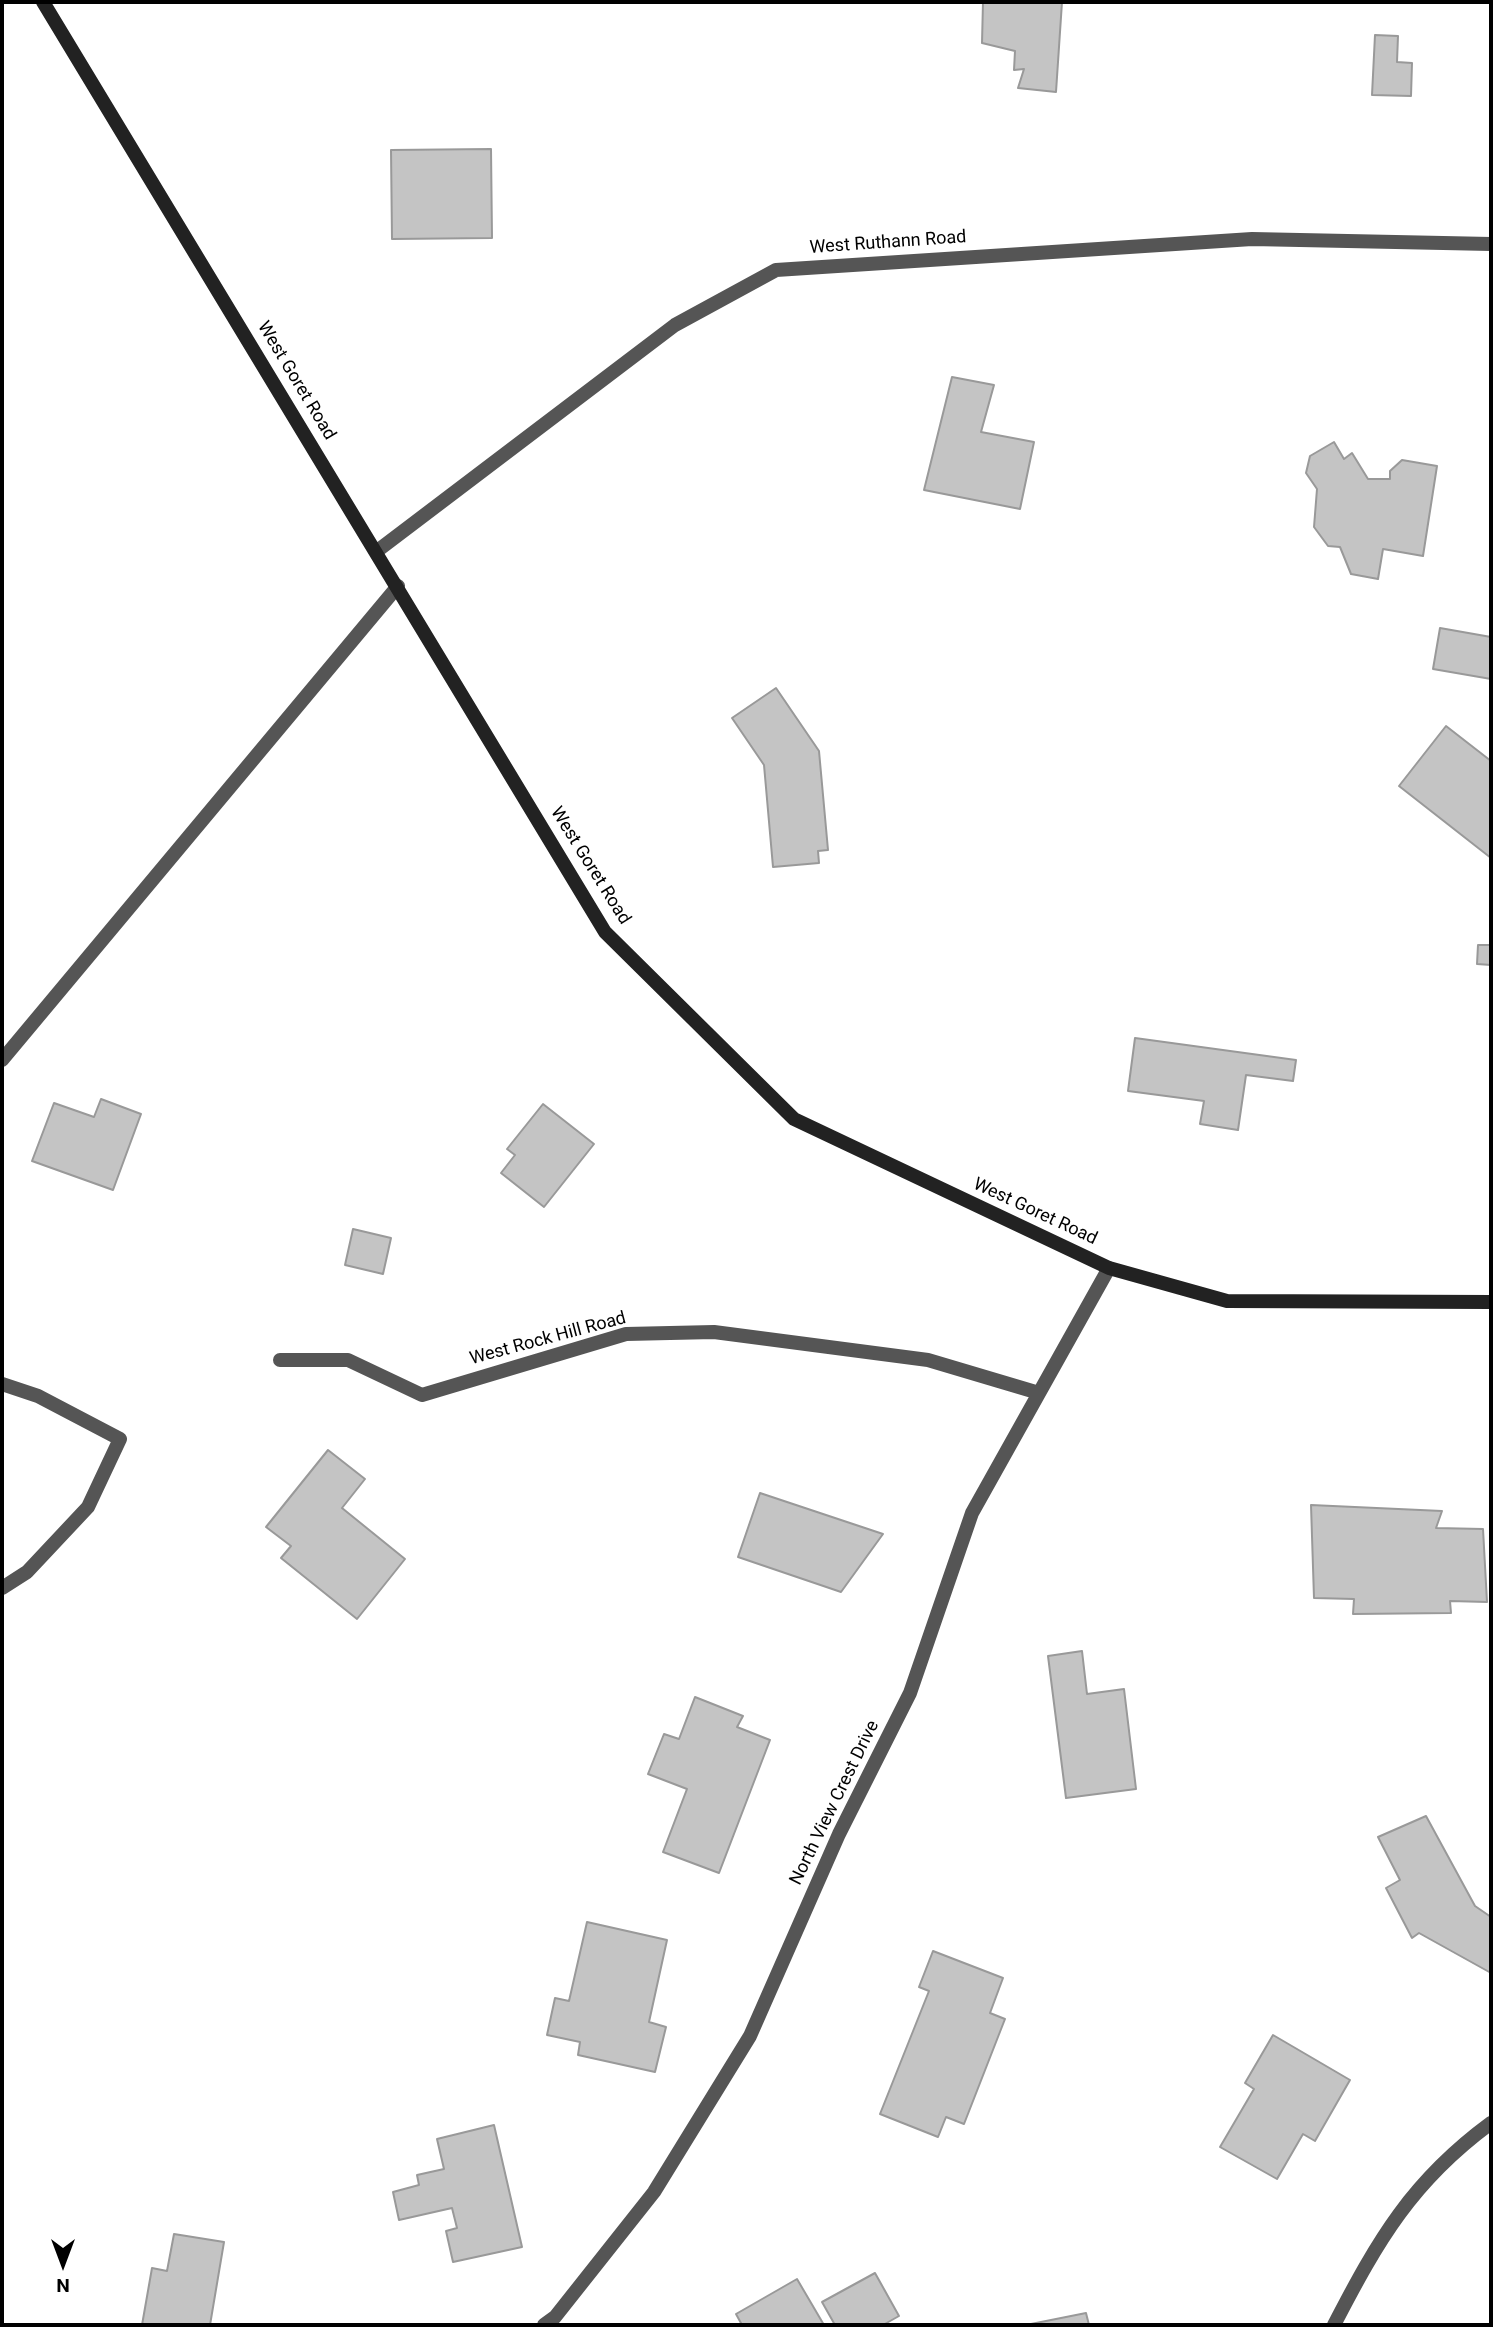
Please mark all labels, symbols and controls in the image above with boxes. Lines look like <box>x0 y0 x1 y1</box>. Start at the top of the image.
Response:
street label: West Ruthann Road <box>809 227 967 259</box>
street label: West Goret Road <box>252 318 340 444</box>
street label: West Goret Road <box>545 803 635 929</box>
street label: West Goret Road <box>969 1174 1101 1250</box>
street label: West Rock Hill Road <box>467 1308 629 1370</box>
street label: North View Crest Drive <box>786 1717 884 1889</box>
north arrow <box>28 2229 98 2299</box>
text: N <box>56 2274 70 2297</box>

